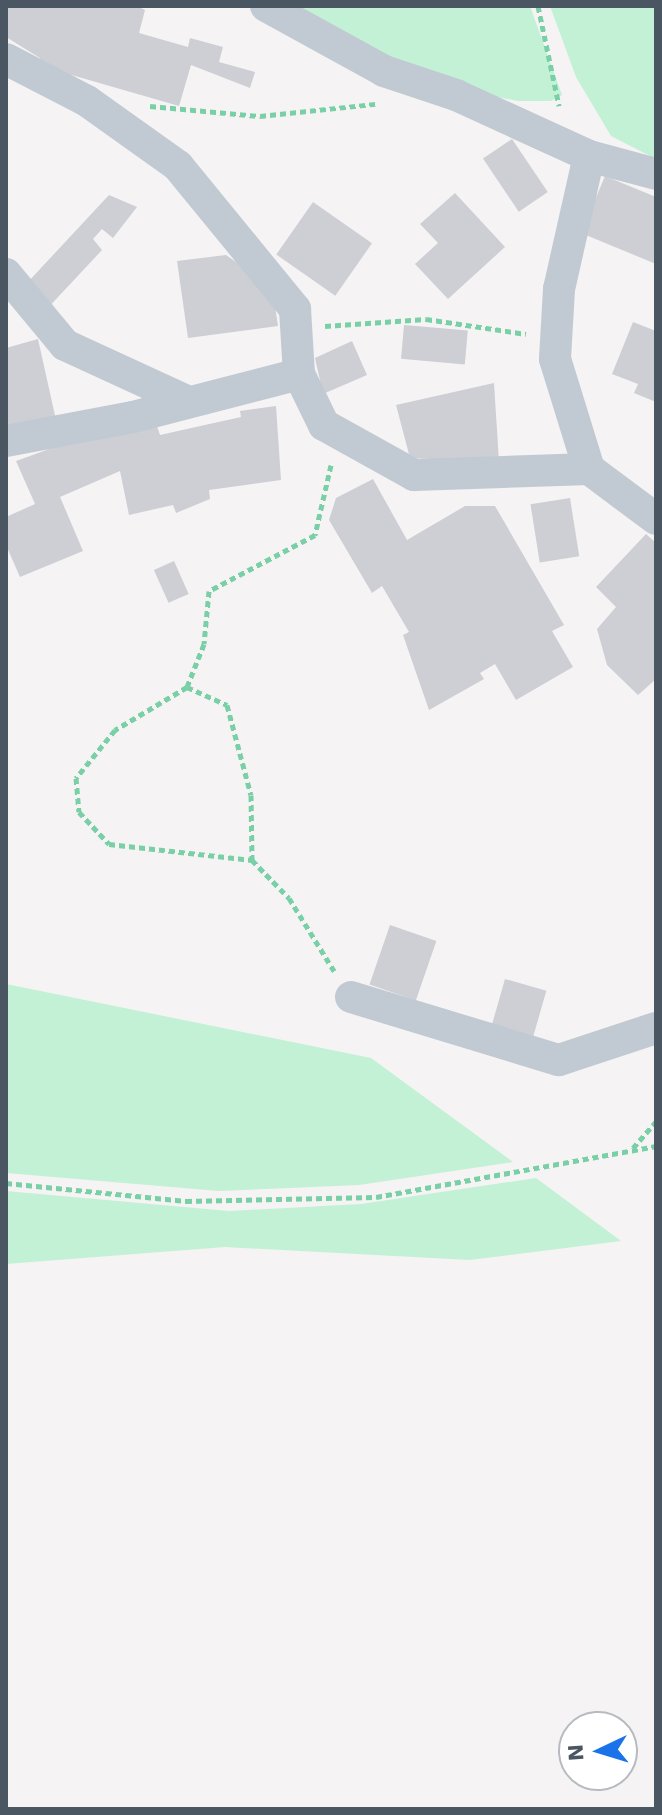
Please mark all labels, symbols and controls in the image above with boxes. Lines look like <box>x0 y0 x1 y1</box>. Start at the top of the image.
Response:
north arrow <box>558 1711 638 1791</box>
text: N <box>563 1744 589 1762</box>

